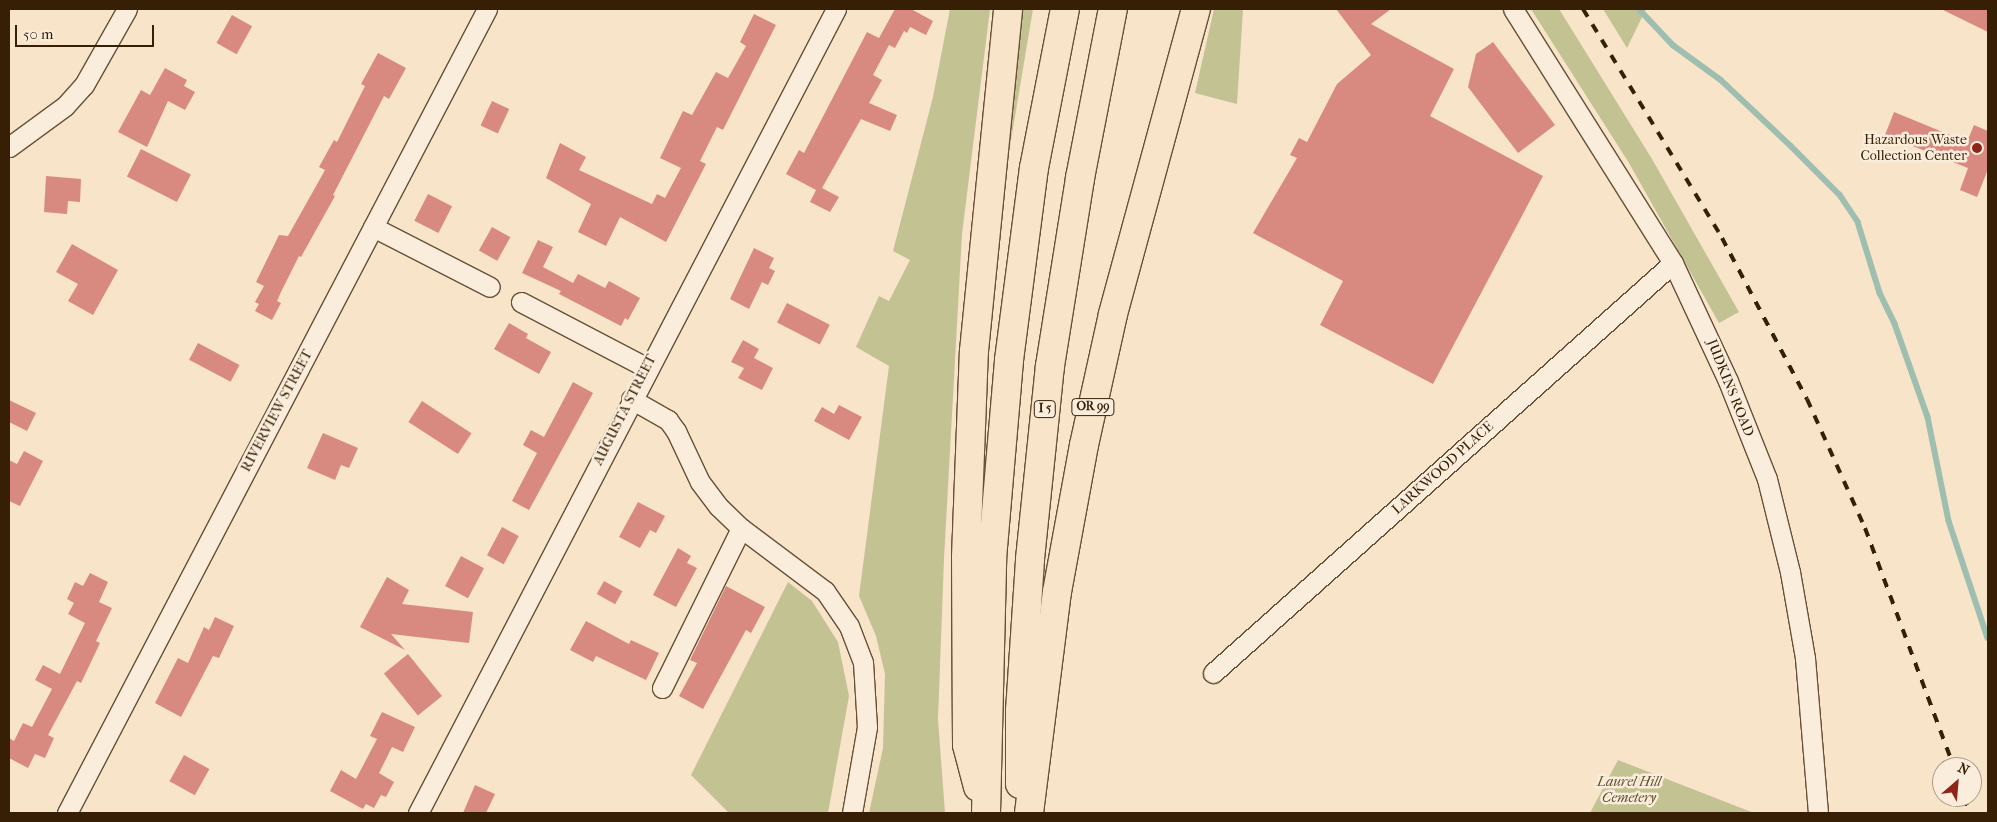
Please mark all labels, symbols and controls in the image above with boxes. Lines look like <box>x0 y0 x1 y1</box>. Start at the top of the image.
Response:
scale bar <box>18 15 156 47</box>
text: 50 m <box>23 25 53 43</box>
place label: Hazardous Waste Collection Center <box>1860 132 1967 164</box>
marker: Hazardous Waste Collection Center <box>1971 142 1983 154</box>
street label: JUDKINS ROAD <box>1703 337 1757 439</box>
street label: RIVERVIEW STREET <box>238 347 316 475</box>
street label: AUGUSTA STREET <box>590 352 660 468</box>
road number: OR 99 <box>1070 398 1116 417</box>
road number: I 5 <box>1034 399 1056 418</box>
street label: LARKWOOD PLACE <box>1389 418 1497 518</box>
north arrow <box>1932 757 1982 807</box>
text: N <box>1955 759 1972 779</box>
park label: Laurel Hill Cemetery <box>1597 774 1661 806</box>

